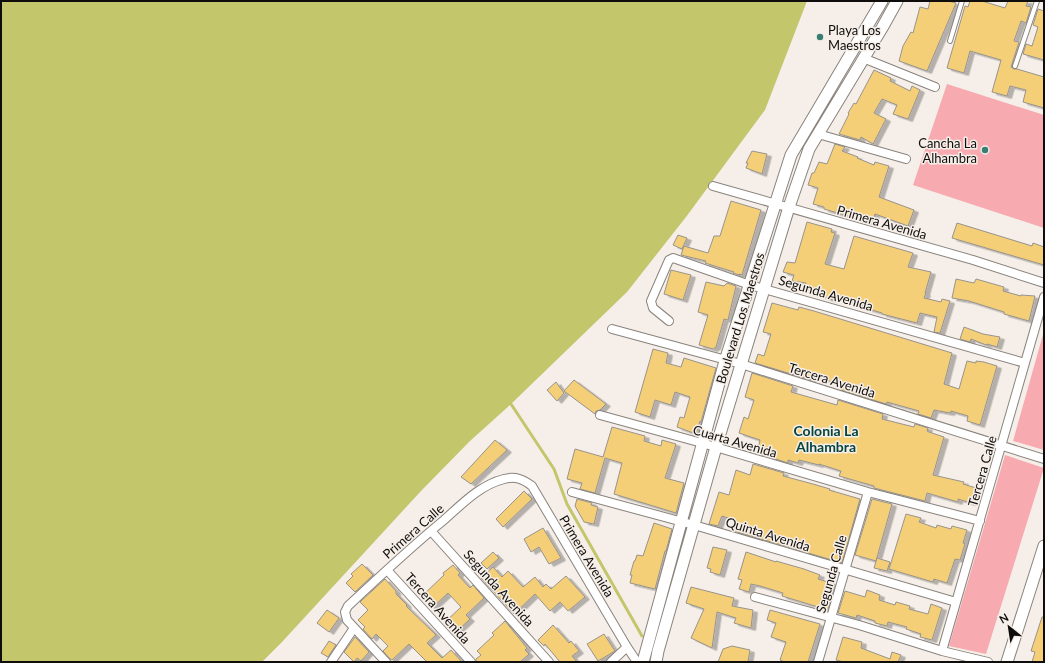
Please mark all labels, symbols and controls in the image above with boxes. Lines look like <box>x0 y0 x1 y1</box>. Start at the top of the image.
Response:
place label: Playa Los Maestros <box>828 22 881 53</box>
marker: Playa Los Maestros <box>815 32 825 42</box>
place label: Cancha La Alhambra <box>918 135 977 166</box>
marker: Cancha La Alhambra <box>980 145 990 155</box>
street label: Primera Avenida <box>835 202 929 242</box>
street label: Boulevard Los Maestros <box>712 250 768 386</box>
street label: Segunda Avenida <box>777 272 875 314</box>
street label: Tercera Avenida <box>787 359 877 401</box>
street label: Cuarta Avenida <box>691 421 779 461</box>
district label: Colonia La Alhambra <box>793 422 859 455</box>
street label: Tercera Calle <box>964 434 1000 508</box>
street label: Primera Calle <box>379 500 447 562</box>
street label: Primera Avenida <box>556 512 618 600</box>
street label: Quinta Avenida <box>724 514 812 554</box>
street label: Segunda Calle <box>812 533 850 615</box>
street label: Segunda Avenida <box>460 546 538 630</box>
street label: Tercera Avenida <box>402 569 474 647</box>
north arrow <box>989 607 1029 647</box>
text: N <box>997 610 1011 626</box>

